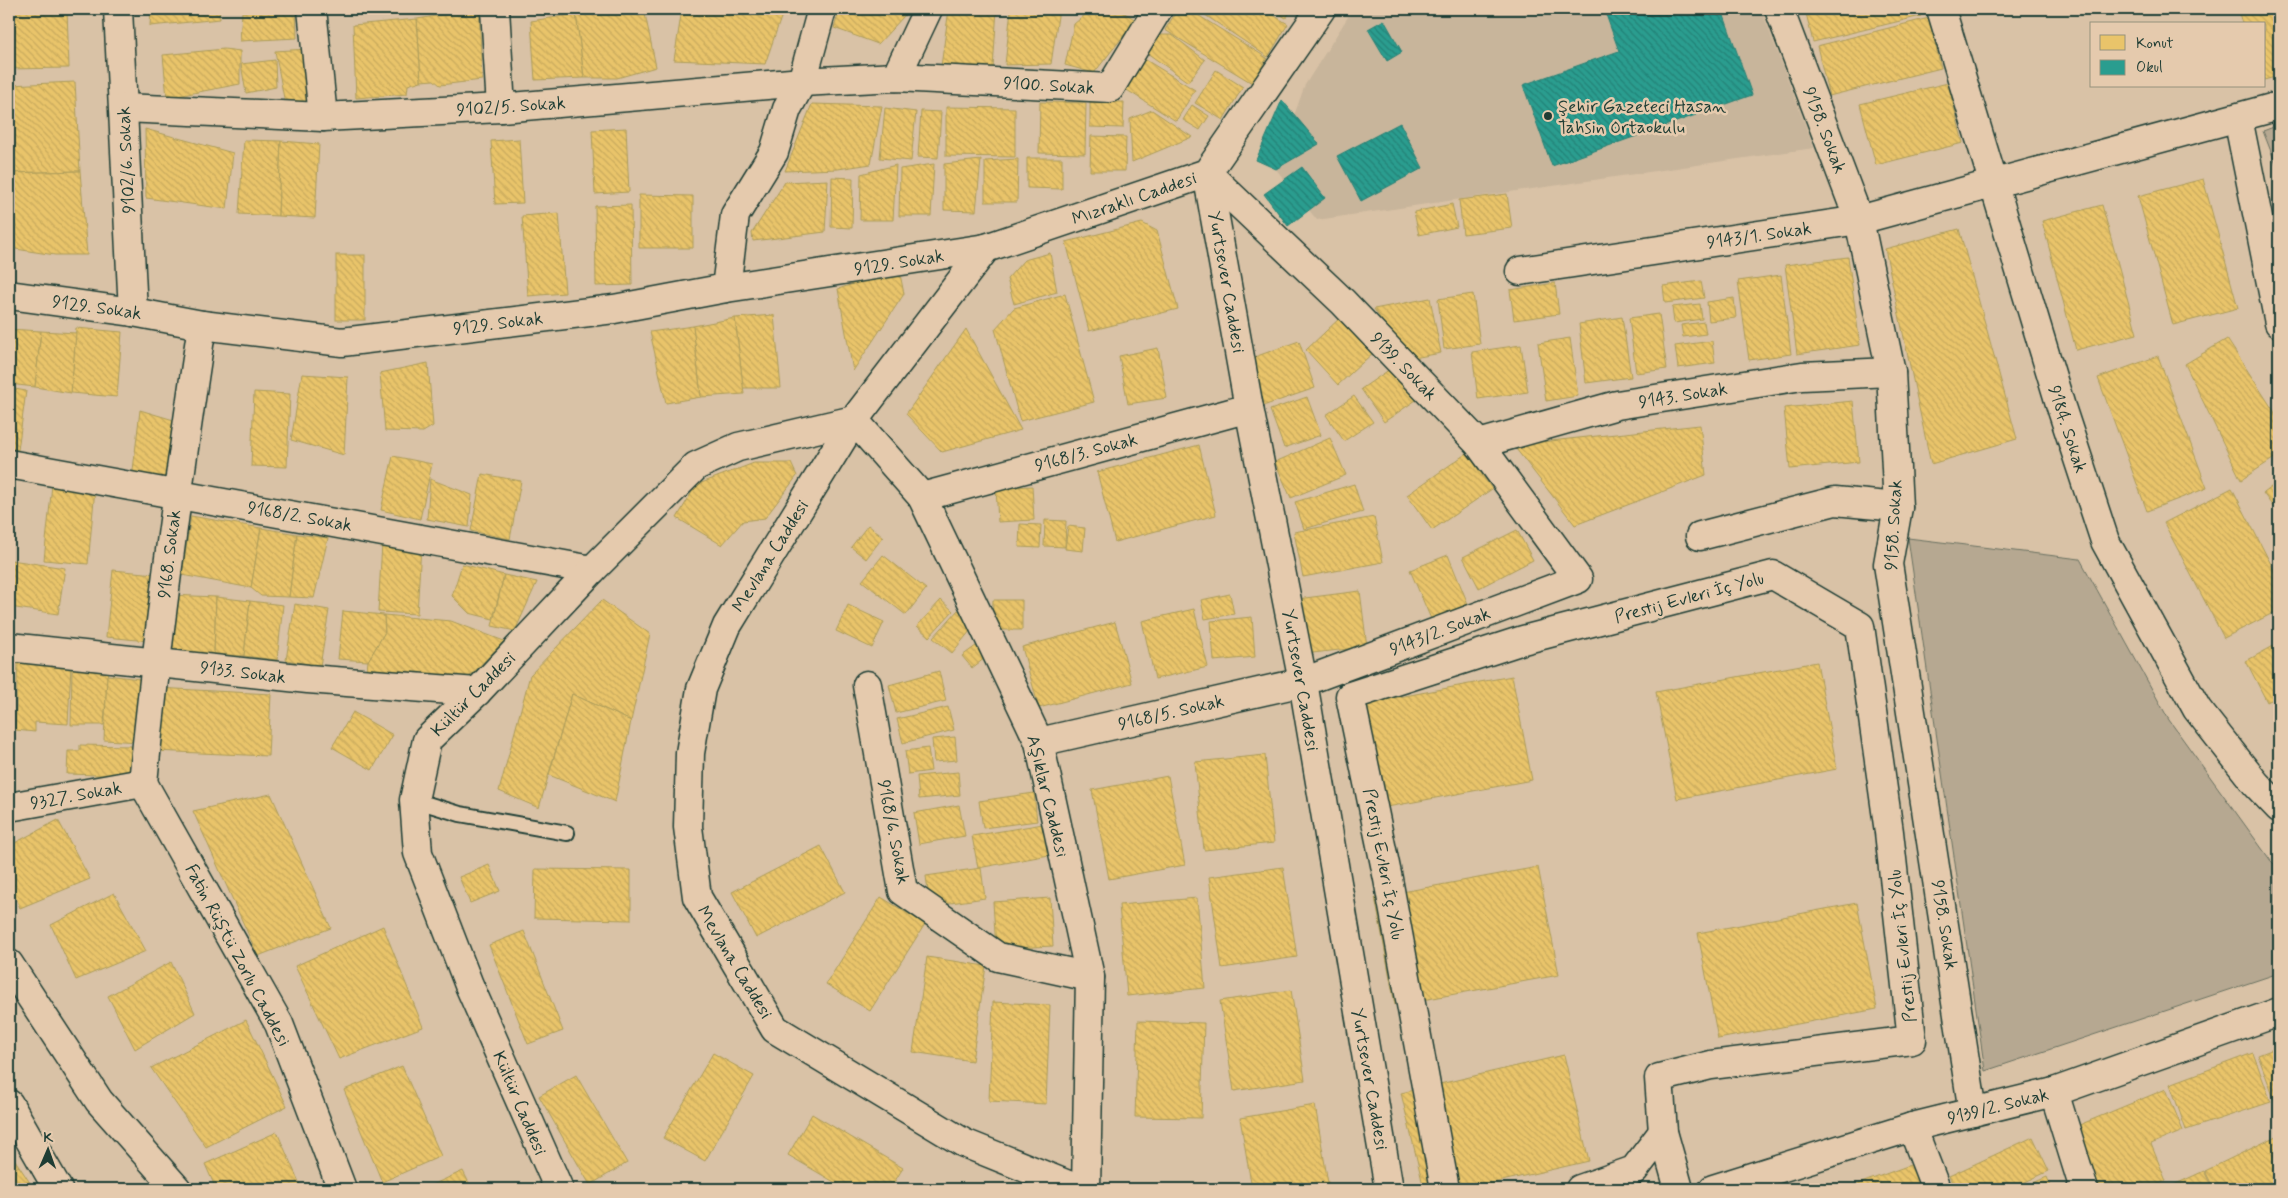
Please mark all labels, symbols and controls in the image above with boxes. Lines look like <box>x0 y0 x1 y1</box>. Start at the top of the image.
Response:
legend <box>2090 22 2266 88</box>
text: Konut <box>2136 34 2174 54</box>
text: Okul <box>2136 58 2163 78</box>
street label: 9100. Sokak <box>1003 72 1095 100</box>
street label: 9158. Sokak <box>1797 84 1852 177</box>
street label: 9102/5. Sokak <box>456 91 566 123</box>
place label: Şehir Gazeteci Hasan Tahsin Ortaokulu <box>1558 95 1726 140</box>
street label: 9102/6. Sokak <box>112 106 142 214</box>
marker: Şehir Gazeteci Hasan Tahsin Ortaokulu <box>1542 110 1554 122</box>
street label: Mızraklı Caddesi <box>1069 166 1200 232</box>
street label: Yurtsever Caddesi <box>1202 209 1250 355</box>
street label: 9143/1. Sokak <box>1705 217 1813 255</box>
street label: 9129. Sokak <box>853 244 946 282</box>
street label: 9129. Sokak <box>50 290 143 326</box>
street label: 9129. Sokak <box>452 307 544 341</box>
street label: 9139. Sokak <box>1364 327 1442 406</box>
street label: 9143. Sokak <box>1637 377 1729 415</box>
street label: 9184. Sokak <box>2042 382 2093 476</box>
street label: 9168/3. Sokak <box>1032 428 1140 478</box>
street label: 9158. Sokak <box>1880 479 1908 571</box>
street label: 9168/2. Sokak <box>246 496 354 538</box>
street label: Mevlana Caddesi <box>727 496 815 617</box>
street label: 9168. Sokak <box>153 508 187 600</box>
street label: Prestij Evleri İç Yolu <box>1612 566 1767 629</box>
street label: 9143/2. Sokak <box>1387 602 1494 662</box>
street label: Yurtsever Caddesi <box>1276 607 1324 753</box>
street label: Kültür Caddesi <box>426 647 521 742</box>
street label: 9133. Sokak <box>199 656 287 690</box>
street label: 9168/5. Sokak <box>1116 689 1227 737</box>
street label: Aşıklar Caddesi <box>1020 733 1074 860</box>
street label: 9327. Sokak <box>29 776 124 816</box>
street label: 9168/6. Sokak <box>871 778 915 887</box>
street label: Prestij Evleri İç Yolu <box>1357 787 1409 942</box>
street label: Fatin Rüştü Zorlu Caddesi <box>179 860 295 1051</box>
street label: Prestij Evleri İç Yolu <box>1883 868 1923 1024</box>
street label: 9158. Sokak <box>1925 878 1963 972</box>
street label: Mevlana Caddesi <box>691 901 777 1024</box>
street label: Yurtsever Caddesi <box>1345 1006 1393 1152</box>
street label: Kültür Caddesi <box>486 1048 552 1159</box>
street label: 9139/2. Sokak <box>1945 1083 2051 1131</box>
north arrow <box>22 1126 72 1176</box>
text: K <box>43 1129 55 1147</box>

